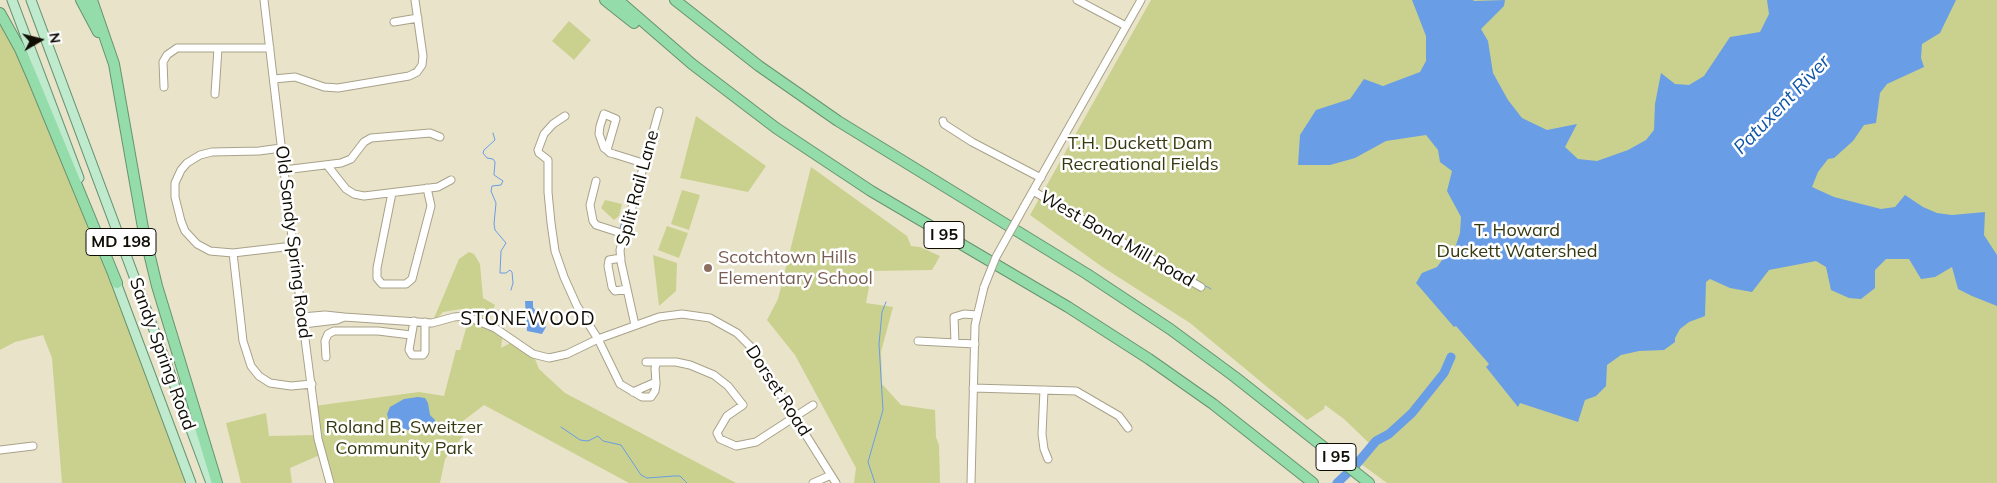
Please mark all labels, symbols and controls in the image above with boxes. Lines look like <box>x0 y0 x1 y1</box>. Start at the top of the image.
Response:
north arrow <box>15 15 65 65</box>
text: N <box>45 31 65 44</box>
water label: Patuxent River <box>1729 51 1835 159</box>
street label: Split Rail Lane <box>612 128 664 248</box>
park label: T.H. Duckett Dam Recreational Fields <box>1061 133 1219 176</box>
street label: Old Sandy Spring Road <box>270 144 316 340</box>
street label: West Bond Mill Road <box>1036 186 1198 292</box>
park label: T. Howard Duckett Watershed <box>1437 220 1597 262</box>
road number: I 95 <box>924 222 964 248</box>
road number: MD 198 <box>86 228 156 256</box>
place label: Scotchtown Hills Elementary School <box>718 247 873 290</box>
marker: Scotchtown Hills Elementary School <box>702 262 714 274</box>
street label: Sandy Spring Road <box>124 275 200 433</box>
district label: STONEWOOD <box>459 308 597 330</box>
street label: Dorset Road <box>741 342 815 440</box>
park label: Roland B. Sweitzer Community Park <box>325 417 483 459</box>
road number: I 95 <box>1316 444 1356 471</box>

